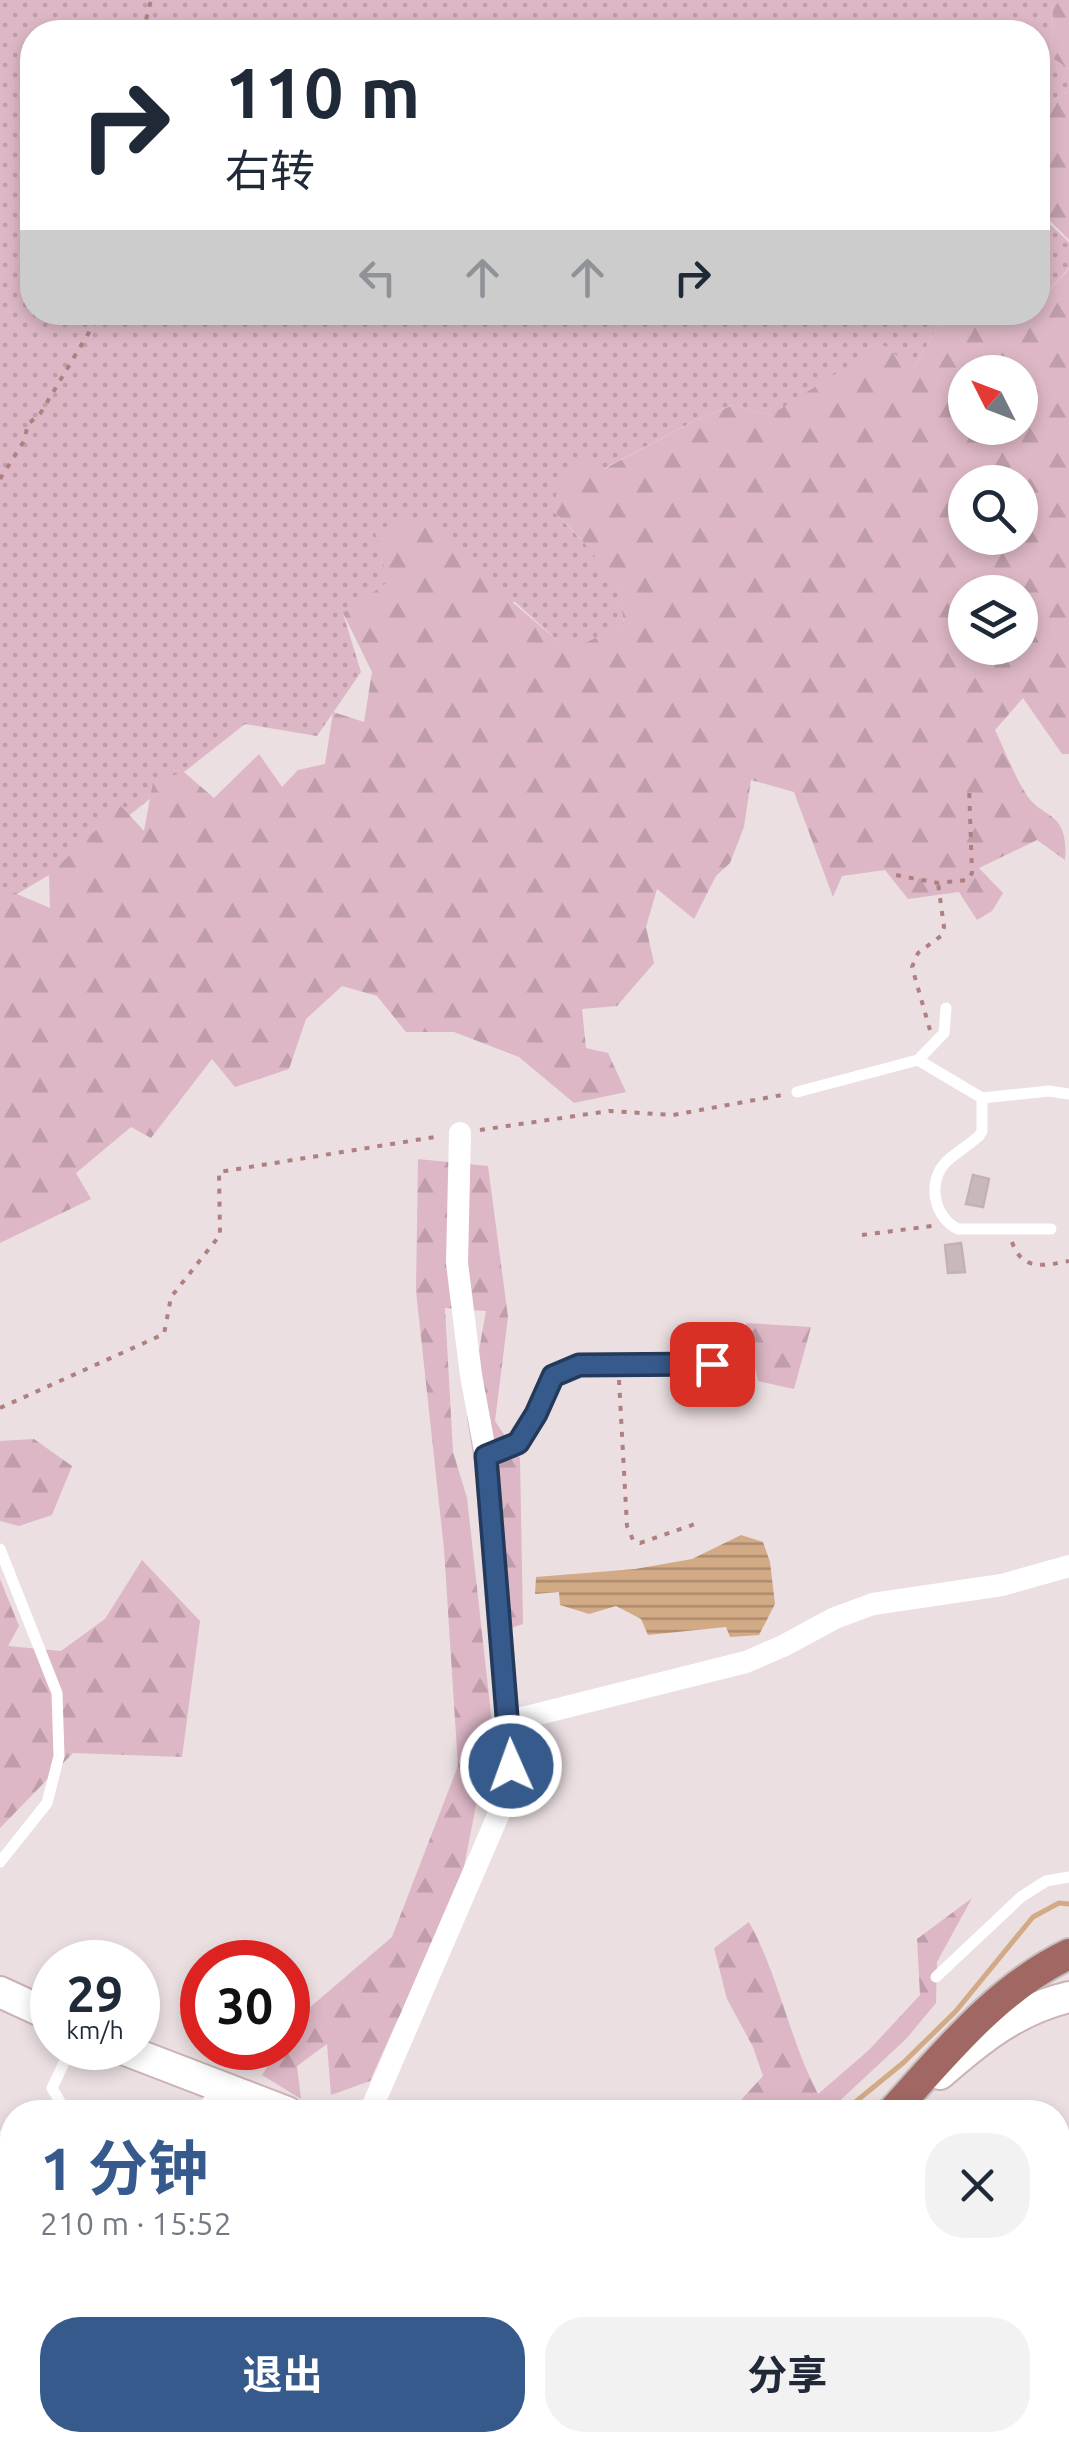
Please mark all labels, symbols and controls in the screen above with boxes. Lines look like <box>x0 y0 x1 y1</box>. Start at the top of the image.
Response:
text: 110 m <box>225 53 420 131</box>
icon: right <box>60 60 190 190</box>
text: 右转 <box>225 145 315 196</box>
icon: left <box>350 250 405 305</box>
icon: ahead <box>455 250 510 305</box>
icon: ahead <box>560 250 615 305</box>
icon: right <box>665 250 720 305</box>
north arrow <box>948 355 1038 445</box>
map controls <box>948 355 1038 665</box>
button: search <box>948 465 1038 555</box>
button: layers <box>948 575 1038 665</box>
pin <box>670 1322 755 1407</box>
icon: arrive <box>685 1337 740 1392</box>
position arrow <box>459 1714 563 1818</box>
speed limit sign: 30 <box>180 1940 310 2070</box>
text: 29 <box>67 1965 123 2021</box>
text: km/h <box>66 2016 124 2044</box>
button: close <box>925 2133 1030 2238</box>
text: 1 分钟 <box>40 2134 208 2201</box>
text: 210 m · 15:52 <box>40 2205 232 2241</box>
button: 退出 <box>40 2317 525 2432</box>
button: 分享 <box>545 2317 1030 2432</box>

